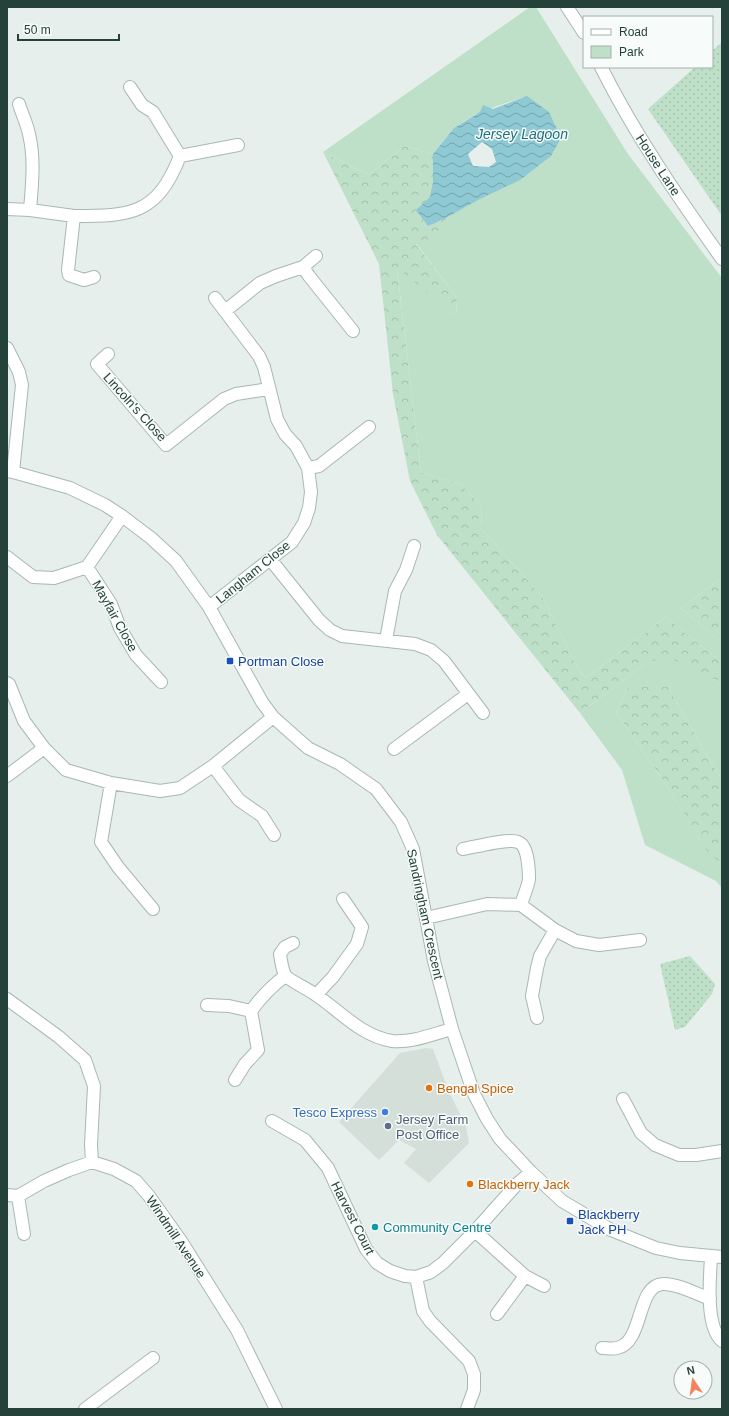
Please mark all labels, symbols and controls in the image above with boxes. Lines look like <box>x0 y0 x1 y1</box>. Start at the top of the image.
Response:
scale bar <box>18 16 119 42</box>
legend <box>583 16 713 68</box>
text: 50 m <box>24 23 51 37</box>
text: Road <box>619 25 648 39</box>
text: Park <box>619 45 645 59</box>
water label: Jersey Lagoon <box>475 126 568 142</box>
street label: House Lane <box>633 132 683 198</box>
street label: Lincoln's Close <box>100 370 170 444</box>
street label: Langham Close <box>213 538 293 606</box>
street label: Mayfair Close <box>89 578 141 654</box>
place label: Portman Close <box>238 654 324 669</box>
marker: Portman Close <box>225 656 235 666</box>
street label: Sandringham Crescent <box>404 847 446 981</box>
place label: Bengal Spice <box>437 1081 514 1096</box>
marker: Bengal Spice <box>424 1083 434 1093</box>
place label: Tesco Express <box>292 1105 377 1120</box>
marker: Tesco Express <box>380 1107 390 1117</box>
place label: Jersey Farm Post Office <box>396 1112 468 1142</box>
marker: Jersey Farm Post Office <box>383 1121 393 1131</box>
place label: Blackberry Jack <box>478 1177 570 1192</box>
street label: Harvest Court <box>328 1179 378 1257</box>
marker: Blackberry Jack <box>465 1179 475 1189</box>
street label: Windmill Avenue <box>143 1193 209 1281</box>
place label: Blackberry Jack PH <box>578 1207 640 1237</box>
marker: Blackberry Jack PH <box>565 1216 575 1226</box>
place label: Community Centre <box>383 1220 491 1235</box>
marker: Community Centre <box>370 1222 380 1232</box>
north arrow <box>673 1360 713 1400</box>
text: N <box>686 1364 696 1377</box>

